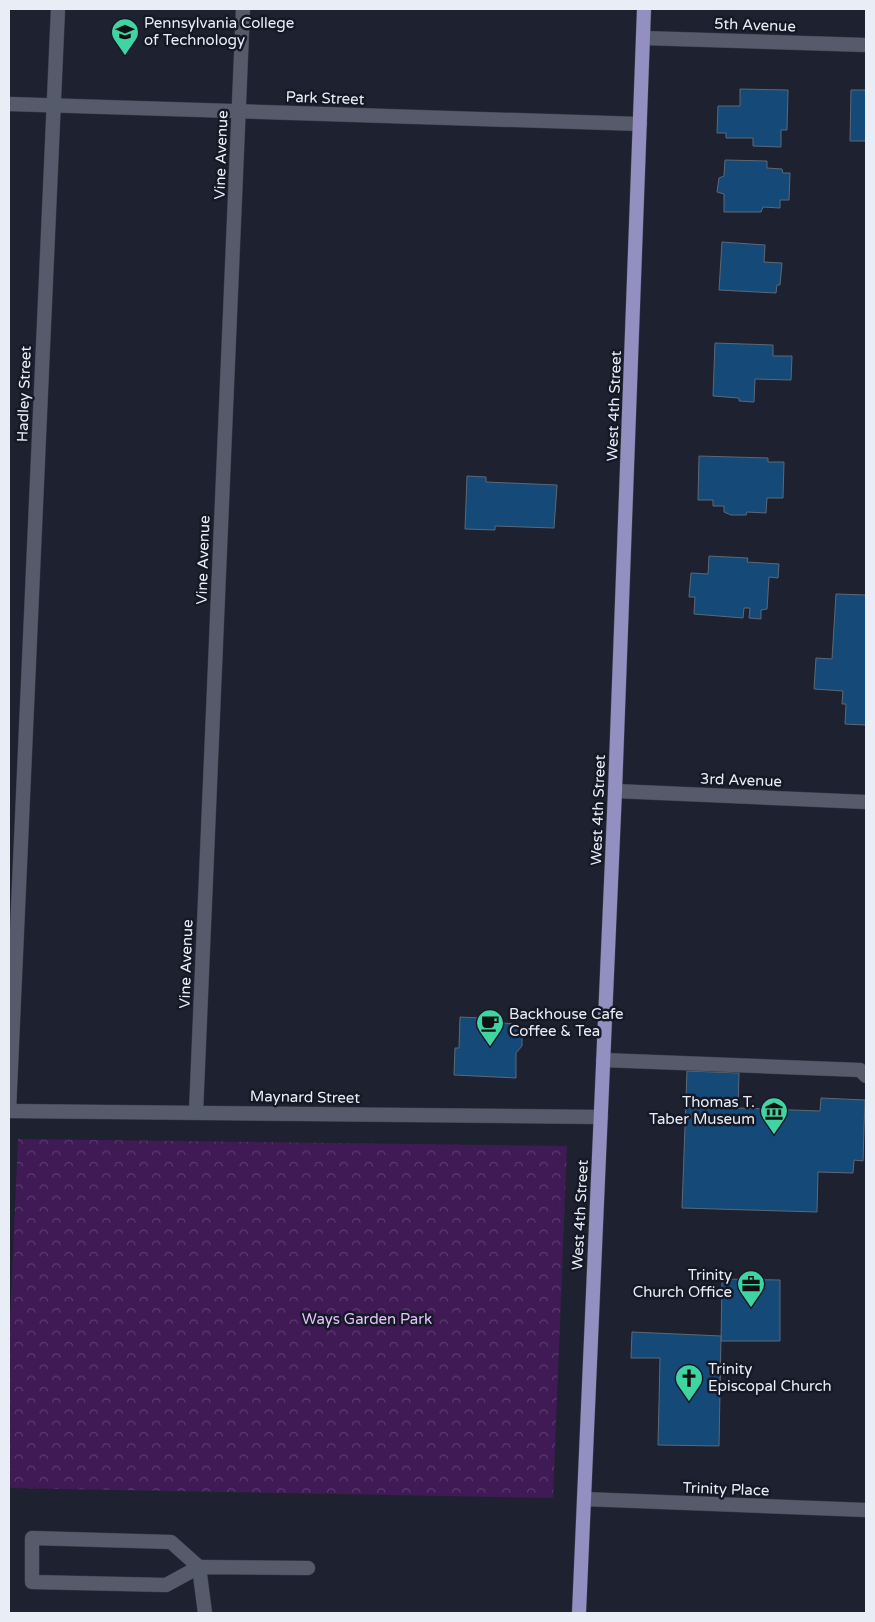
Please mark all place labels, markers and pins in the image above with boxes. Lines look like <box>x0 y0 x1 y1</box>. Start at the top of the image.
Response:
place label: Pennsylvania College of Technology <box>144 14 294 49</box>
school or university icon: Pennsylvania College of Technology <box>110 17 140 56</box>
place label: Backhouse Cafe Coffee & Tea <box>509 1005 623 1040</box>
cafe icon: Backhouse Cafe Coffee & Tea <box>475 1008 505 1047</box>
place label: Thomas T. Taber Museum <box>649 1093 755 1128</box>
museum icon: Thomas T. Taber Museum <box>759 1096 789 1135</box>
place label: Trinity Church Office <box>633 1266 732 1301</box>
office icon: Trinity Church Office <box>736 1269 766 1308</box>
place label: Trinity Episcopal Church <box>708 1360 832 1395</box>
church icon: Trinity Episcopal Church <box>674 1363 704 1402</box>

